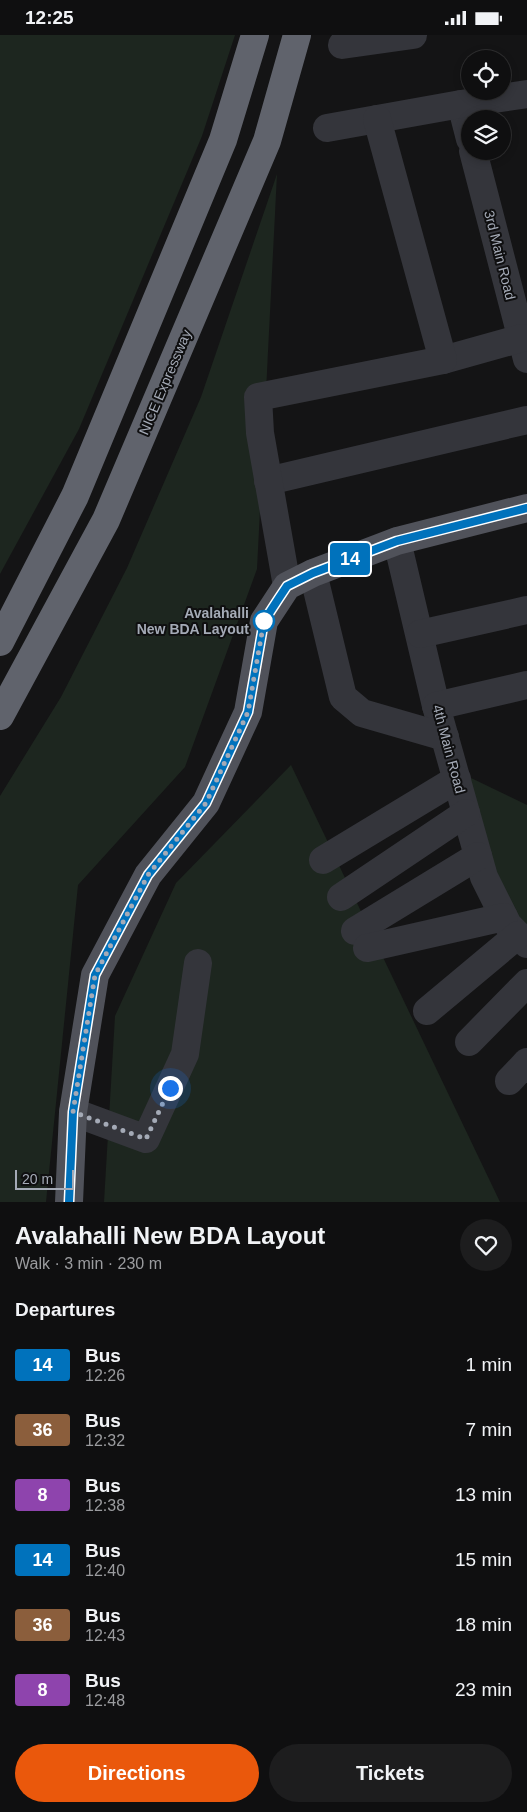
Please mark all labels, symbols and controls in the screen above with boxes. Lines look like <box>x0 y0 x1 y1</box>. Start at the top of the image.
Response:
text: 12:25 <box>25 7 74 28</box>
map controls <box>461 50 511 160</box>
button: locate <box>461 50 511 100</box>
button: layers <box>461 110 511 160</box>
street label: 3rd Main Road <box>481 209 519 301</box>
street label: NICE Expressway <box>136 327 194 437</box>
line badge: 14 <box>328 543 372 575</box>
text: 14 <box>340 549 360 569</box>
place label: Avalahalli New BDA Layout <box>137 605 249 637</box>
marker: Avalahalli New BDA Layout <box>253 610 275 632</box>
street label: 4th Main Road <box>429 703 469 795</box>
your location <box>158 1076 183 1101</box>
scale bar <box>15 1167 74 1190</box>
text: 20 m <box>22 1171 53 1187</box>
button: heart <box>460 1219 512 1271</box>
text: Avalahalli New BDA Layout <box>15 1222 325 1249</box>
text: Walk · 3 min · 230 m <box>15 1255 162 1272</box>
text: Departures <box>15 1299 115 1320</box>
text: Bus <box>85 1345 121 1366</box>
text: 1 min <box>466 1354 512 1375</box>
text: 14 <box>32 1355 53 1375</box>
text: 12:26 <box>85 1367 125 1384</box>
text: Bus <box>85 1410 121 1431</box>
text: 7 min <box>466 1419 512 1440</box>
text: 36 <box>32 1420 53 1440</box>
text: 12:32 <box>85 1432 125 1449</box>
text: Bus <box>85 1475 121 1496</box>
text: 13 min <box>455 1484 512 1505</box>
text: 8 <box>37 1485 48 1505</box>
text: 12:38 <box>85 1497 125 1514</box>
text: Bus <box>85 1540 121 1561</box>
text: 15 min <box>455 1549 512 1570</box>
text: 14 <box>32 1550 53 1570</box>
text: 12:40 <box>85 1562 125 1579</box>
text: Bus <box>85 1605 121 1626</box>
text: 18 min <box>455 1614 512 1635</box>
text: 36 <box>32 1615 53 1635</box>
text: 12:43 <box>85 1627 125 1644</box>
text: Bus <box>85 1670 121 1691</box>
text: 23 min <box>455 1679 512 1700</box>
text: 8 <box>37 1680 48 1700</box>
text: 12:48 <box>85 1692 125 1709</box>
button: Directions <box>15 1744 259 1802</box>
button: Tickets <box>269 1744 512 1802</box>

